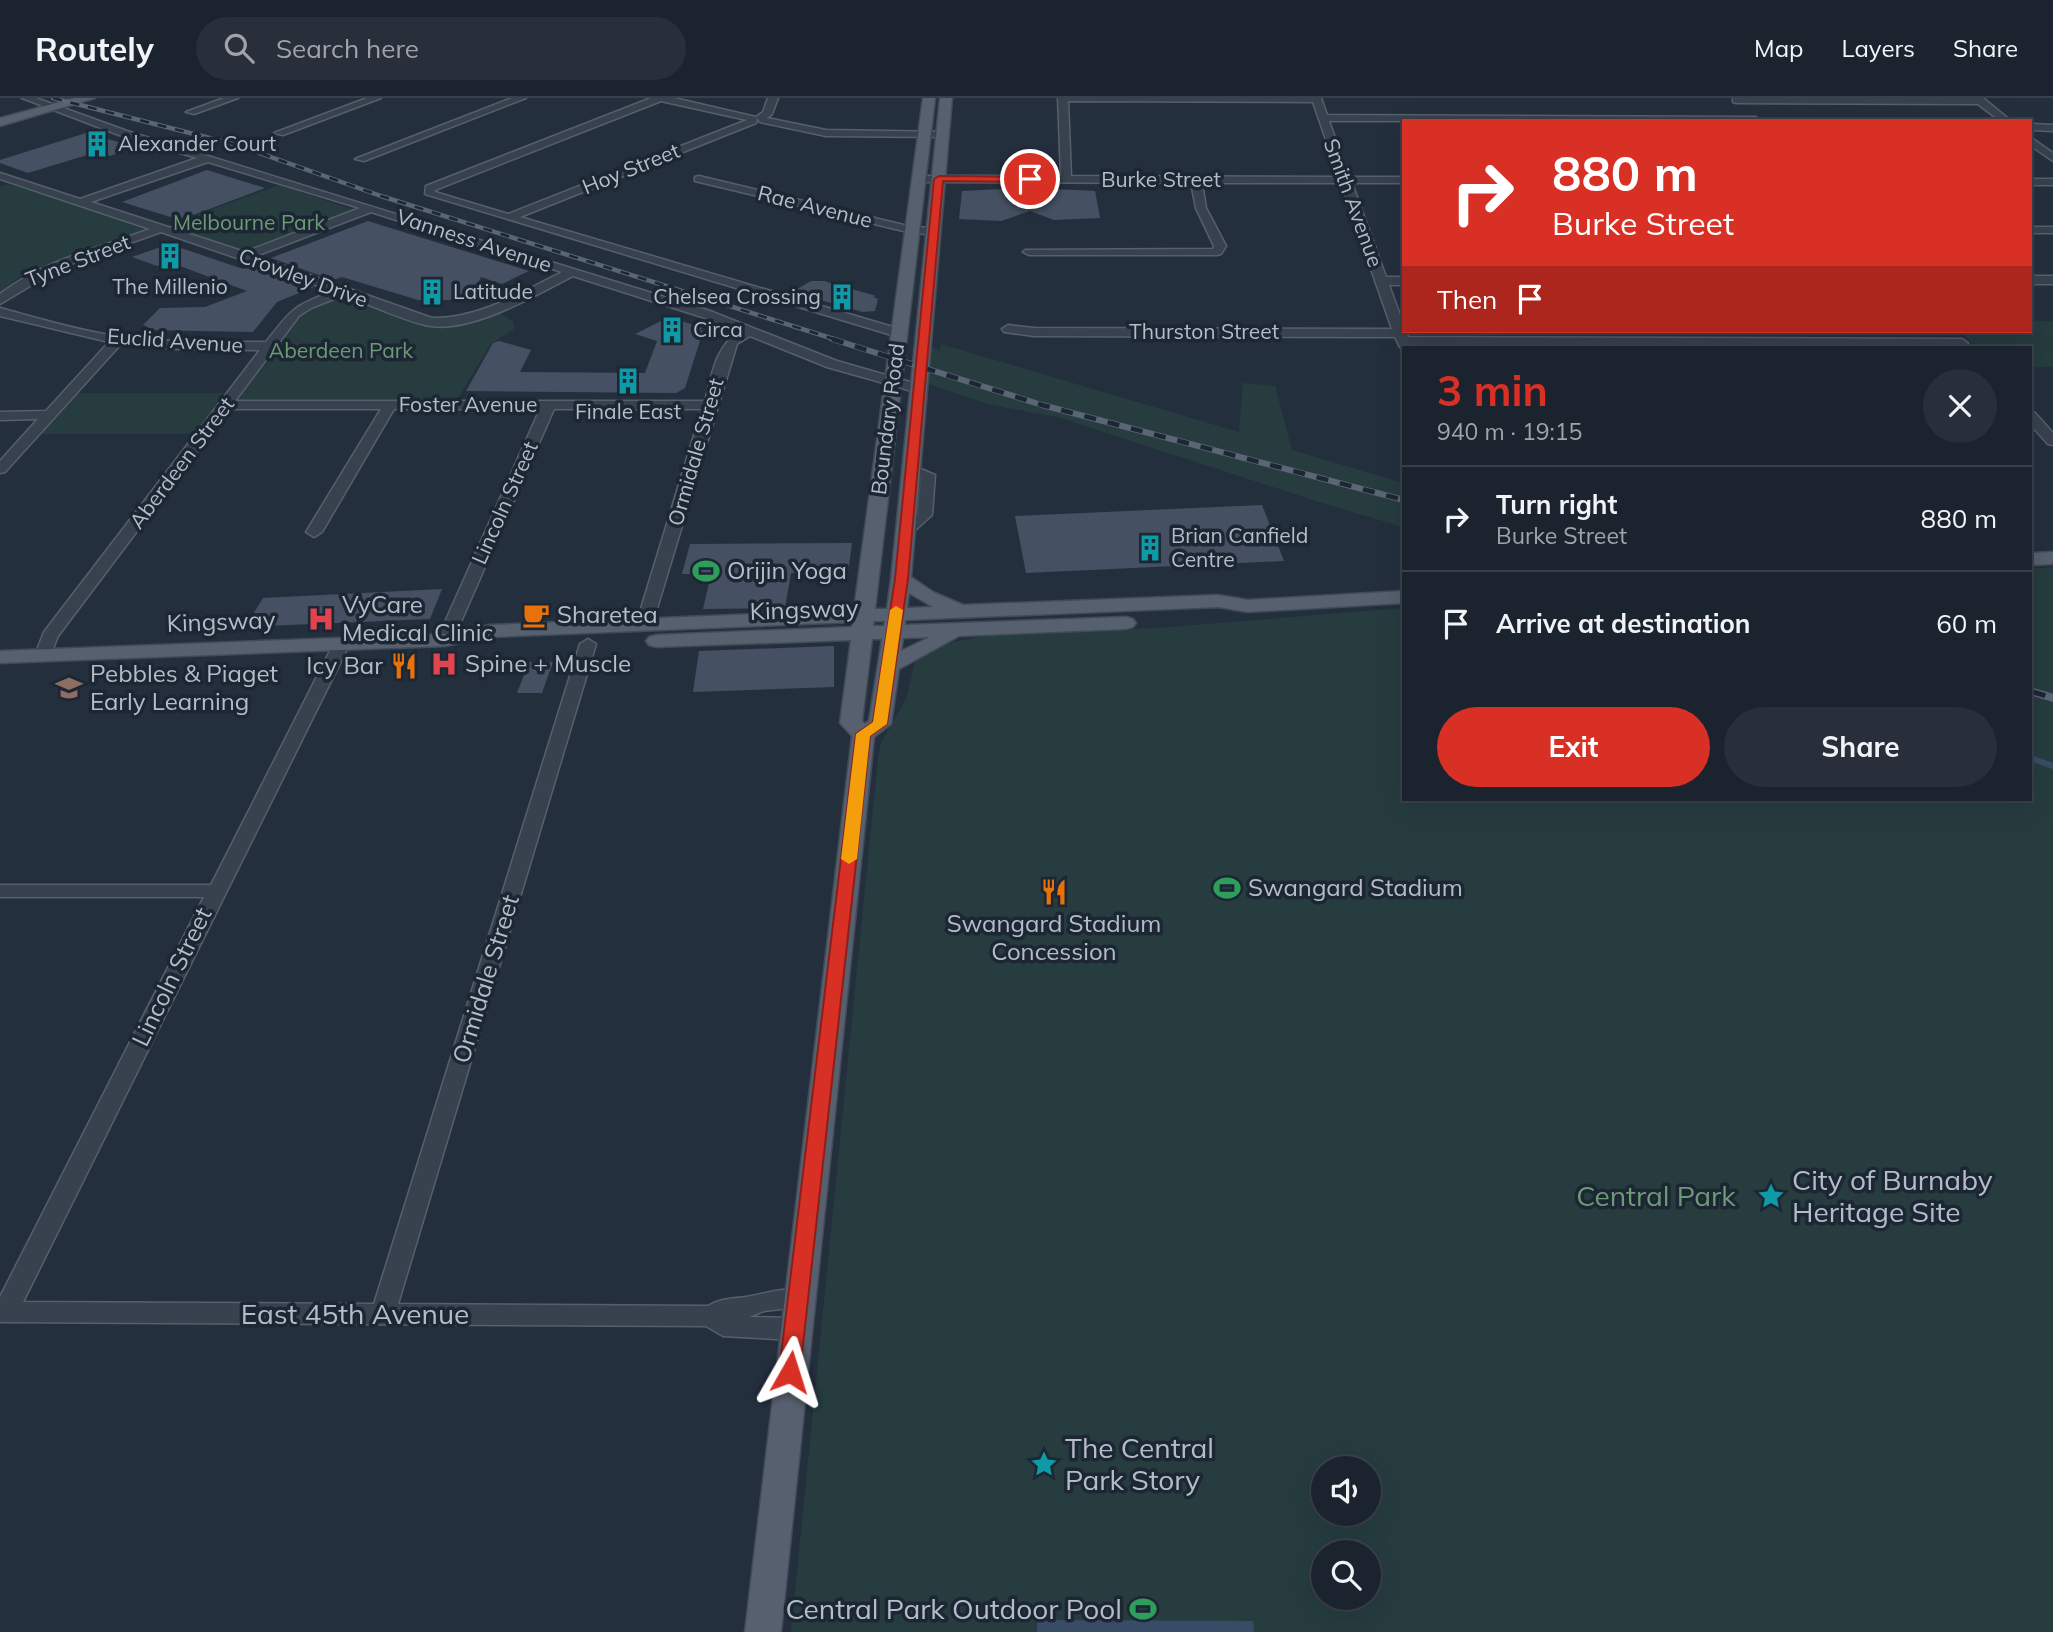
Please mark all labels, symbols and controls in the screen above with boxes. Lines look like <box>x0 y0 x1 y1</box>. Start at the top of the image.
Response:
search box <box>196 17 686 80</box>
text: Routely <box>35 28 154 69</box>
icon: search <box>220 29 258 67</box>
text: Search here <box>276 32 419 65</box>
text: Map <box>1754 33 1803 63</box>
text: Layers <box>1841 33 1915 63</box>
text: Share <box>1953 33 2018 63</box>
building icon: Alexander Court <box>82 129 112 159</box>
place label: Alexander Court <box>118 130 276 156</box>
street label: Smith Avenue <box>1319 135 1389 270</box>
street label: Hoy Street <box>578 137 683 199</box>
text: 880 m <box>1552 142 1698 203</box>
icon: right <box>1437 147 1528 238</box>
pin <box>1000 149 1060 209</box>
icon: arrive <box>1011 160 1049 198</box>
street label: Burke Street <box>1101 166 1221 192</box>
street label: Rae Avenue <box>755 179 875 233</box>
street label: Vanness Avenue <box>393 203 555 277</box>
text: Burke Street <box>1552 203 1734 243</box>
park label: Melbourne Park <box>173 209 325 235</box>
street label: Tyne Street <box>22 228 134 292</box>
building icon: The Millenio <box>155 241 185 271</box>
street label: Crowley Drive <box>235 242 371 312</box>
place label: The Millenio <box>112 273 228 299</box>
building icon: Latitude <box>417 277 447 307</box>
place label: Latitude <box>453 278 533 304</box>
icon: arrive <box>1511 280 1549 318</box>
building icon: Chelsea Crossing <box>827 282 857 312</box>
place label: Chelsea Crossing <box>653 283 821 309</box>
text: Then <box>1437 283 1497 316</box>
building icon: Circa <box>657 315 687 345</box>
place label: Circa <box>693 316 743 342</box>
street label: Thurston Street <box>1129 318 1279 344</box>
street label: Euclid Avenue <box>106 322 244 358</box>
park label: Aberdeen Park <box>269 337 413 363</box>
street label: Boundary Road <box>865 342 909 496</box>
text: 3 min <box>1437 364 1548 417</box>
building icon: Finale East <box>613 366 643 396</box>
button: close <box>1923 369 1997 443</box>
street label: Ormidale Street <box>662 375 729 529</box>
street label: Aberdeen Street <box>123 391 239 533</box>
street label: Foster Avenue <box>399 391 537 417</box>
place label: Finale East <box>575 398 681 424</box>
text: 940 m · 19:15 <box>1437 417 1582 446</box>
street label: Lincoln Street <box>465 437 543 568</box>
text: Turn right <box>1496 488 1617 521</box>
icon: right <box>1437 500 1475 538</box>
text: 880 m <box>1921 502 1997 535</box>
text: Burke Street <box>1496 521 1627 550</box>
place label: Brian Canfield Centre <box>1171 522 1308 572</box>
building icon: Brian Canfield Centre <box>1135 533 1165 563</box>
place label: Orijin Yoga <box>727 555 847 585</box>
sports icon: Orijin Yoga <box>691 556 721 586</box>
place label: VyCare Medical Clinic <box>342 589 494 647</box>
street label: Kingsway <box>749 592 859 626</box>
place label: Sharetea <box>557 599 658 629</box>
cafe icon: Sharetea <box>521 600 551 630</box>
street label: Kingsway <box>166 604 276 638</box>
hospital icon: VyCare Medical Clinic <box>306 604 336 634</box>
icon: arrive <box>1437 605 1475 643</box>
text: Arrive at destination <box>1496 607 1751 640</box>
text: 60 m <box>1936 607 1997 640</box>
place label: Spine + Muscle <box>465 648 631 678</box>
hospital icon: Spine + Muscle <box>429 649 459 679</box>
place label: Icy Bar <box>306 650 383 680</box>
restaurant icon: Icy Bar <box>389 651 419 681</box>
place label: Pebbles & Piaget Early Learning <box>90 658 278 716</box>
school or university icon: Pebbles & Piaget Early Learning <box>54 673 84 703</box>
button: Exit <box>1437 707 1710 787</box>
button: Share <box>1724 707 1997 787</box>
place label: Swangard Stadium <box>1248 872 1463 902</box>
sports icon: Swangard Stadium <box>1212 873 1242 903</box>
restaurant icon: Swangard Stadium Concession <box>1039 877 1069 907</box>
street label: Ormidale Street <box>445 891 525 1066</box>
street label: Lincoln Street <box>125 902 218 1051</box>
place label: Swangard Stadium Concession <box>947 908 1161 966</box>
place label: City of Burnaby Heritage Site <box>1792 1162 1993 1229</box>
park label: Central Park <box>1576 1178 1736 1213</box>
place icon: City of Burnaby Heritage Site <box>1756 1181 1786 1211</box>
street label: East 45th Avenue <box>241 1296 469 1331</box>
position arrow <box>753 1335 827 1409</box>
place label: The Central Park Story <box>1065 1430 1214 1497</box>
place icon: The Central Park Story <box>1029 1449 1059 1479</box>
map controls <box>1311 1456 1381 1610</box>
button: sound <box>1311 1456 1381 1526</box>
button: search <box>1311 1540 1381 1610</box>
place label: Central Park Outdoor Pool <box>785 1591 1122 1626</box>
sports icon: Central Park Outdoor Pool <box>1128 1594 1158 1624</box>

